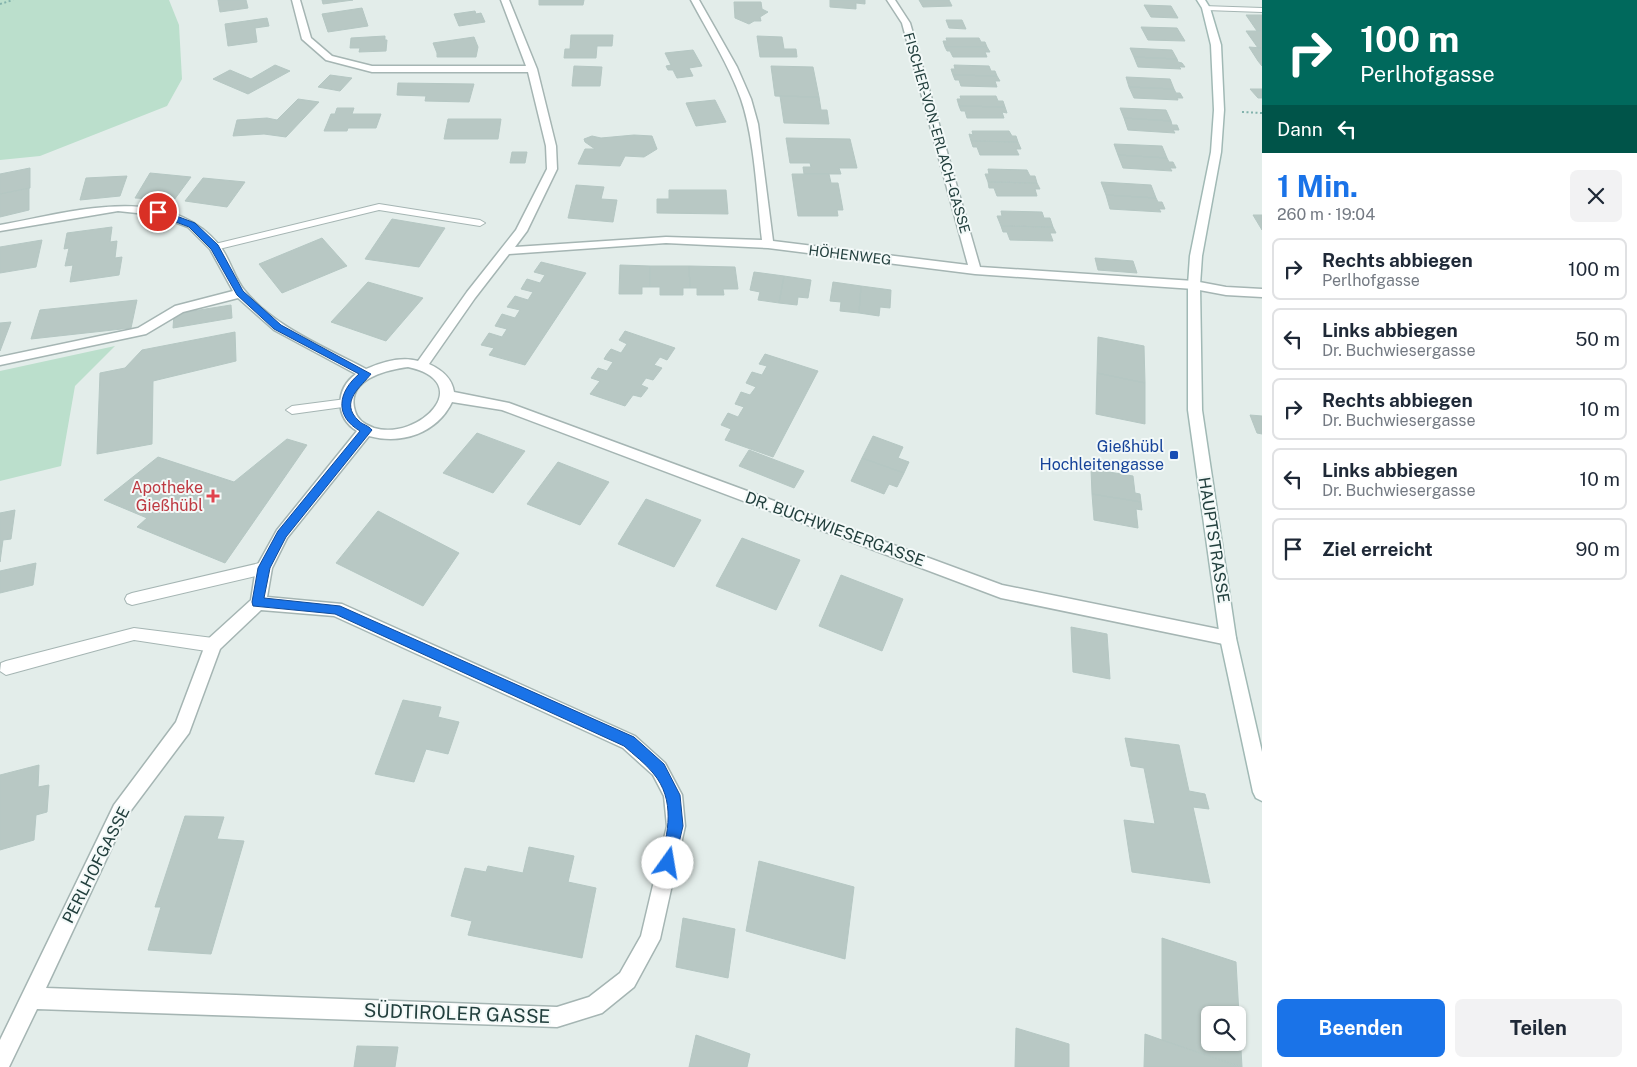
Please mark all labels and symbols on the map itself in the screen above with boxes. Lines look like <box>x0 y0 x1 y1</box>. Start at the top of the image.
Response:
street label: FISCHER-VON-ERLACH-GASSE <box>901 31 973 235</box>
pin <box>137 191 179 233</box>
street label: HÖHENWEG <box>808 240 893 268</box>
place label: Gießhübl Hochleitengasse <box>1040 437 1164 474</box>
marker: Gießhübl Hochleitengasse <box>1168 449 1180 461</box>
street label: HAUPTSTRASSE <box>1195 476 1233 604</box>
place label: Apotheke Gießhübl <box>131 478 203 515</box>
street label: DR. BUCHWIESERGASSE <box>743 488 927 570</box>
marker: Apotheke Gießhübl <box>207 490 219 502</box>
street label: PERLHOFGASSE <box>58 804 134 926</box>
position arrow <box>641 836 693 888</box>
street label: SÜDTIROLER GASSE <box>363 999 551 1027</box>

